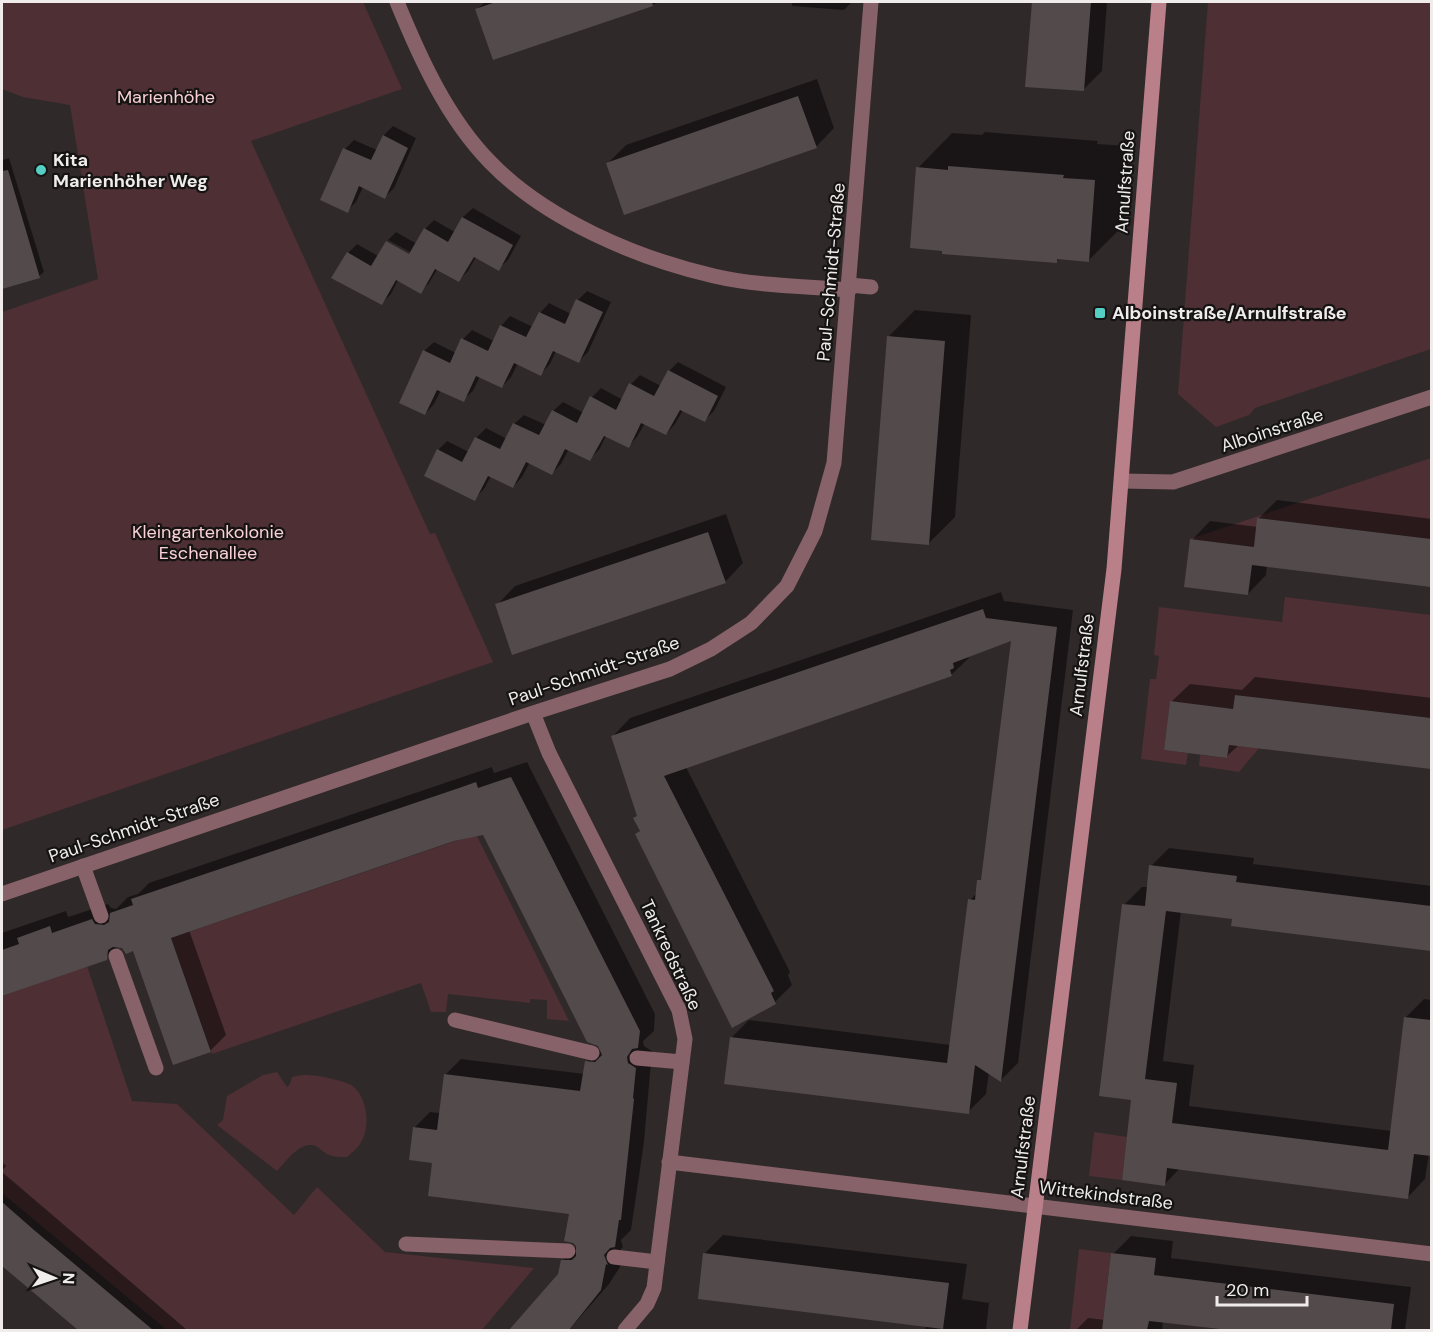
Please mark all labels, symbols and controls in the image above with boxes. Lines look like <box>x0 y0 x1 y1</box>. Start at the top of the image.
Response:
park label: Marienhöhe <box>117 85 215 109</box>
street label: Arnulfstraße <box>1109 130 1141 234</box>
place label: Kita Marienhöher Weg <box>53 148 208 193</box>
marker: Kita Marienhöher Weg <box>34 163 48 177</box>
street label: Paul-Schmidt-Straße <box>811 182 851 362</box>
place label: Alboinstraße/Arnulfstraße <box>1112 301 1347 325</box>
marker: Alboinstraße/Arnulfstraße <box>1093 306 1107 320</box>
street label: Alboinstraße <box>1218 402 1326 458</box>
park label: Kleingartenkolonie Eschenallee <box>132 520 284 565</box>
street label: Arnulfstraße <box>1064 612 1100 718</box>
street label: Paul-Schmidt-Straße <box>505 630 683 712</box>
street label: Paul-Schmidt-Straße <box>45 787 223 869</box>
street label: Tankredstraße <box>635 896 707 1014</box>
street label: Arnulfstraße <box>1005 1094 1041 1200</box>
street label: Wittekindstraße <box>1038 1175 1174 1215</box>
north arrow <box>24 1248 84 1308</box>
scale bar <box>1217 1269 1307 1307</box>
text: N <box>58 1272 79 1285</box>
text: 20 m <box>1226 1278 1269 1302</box>

